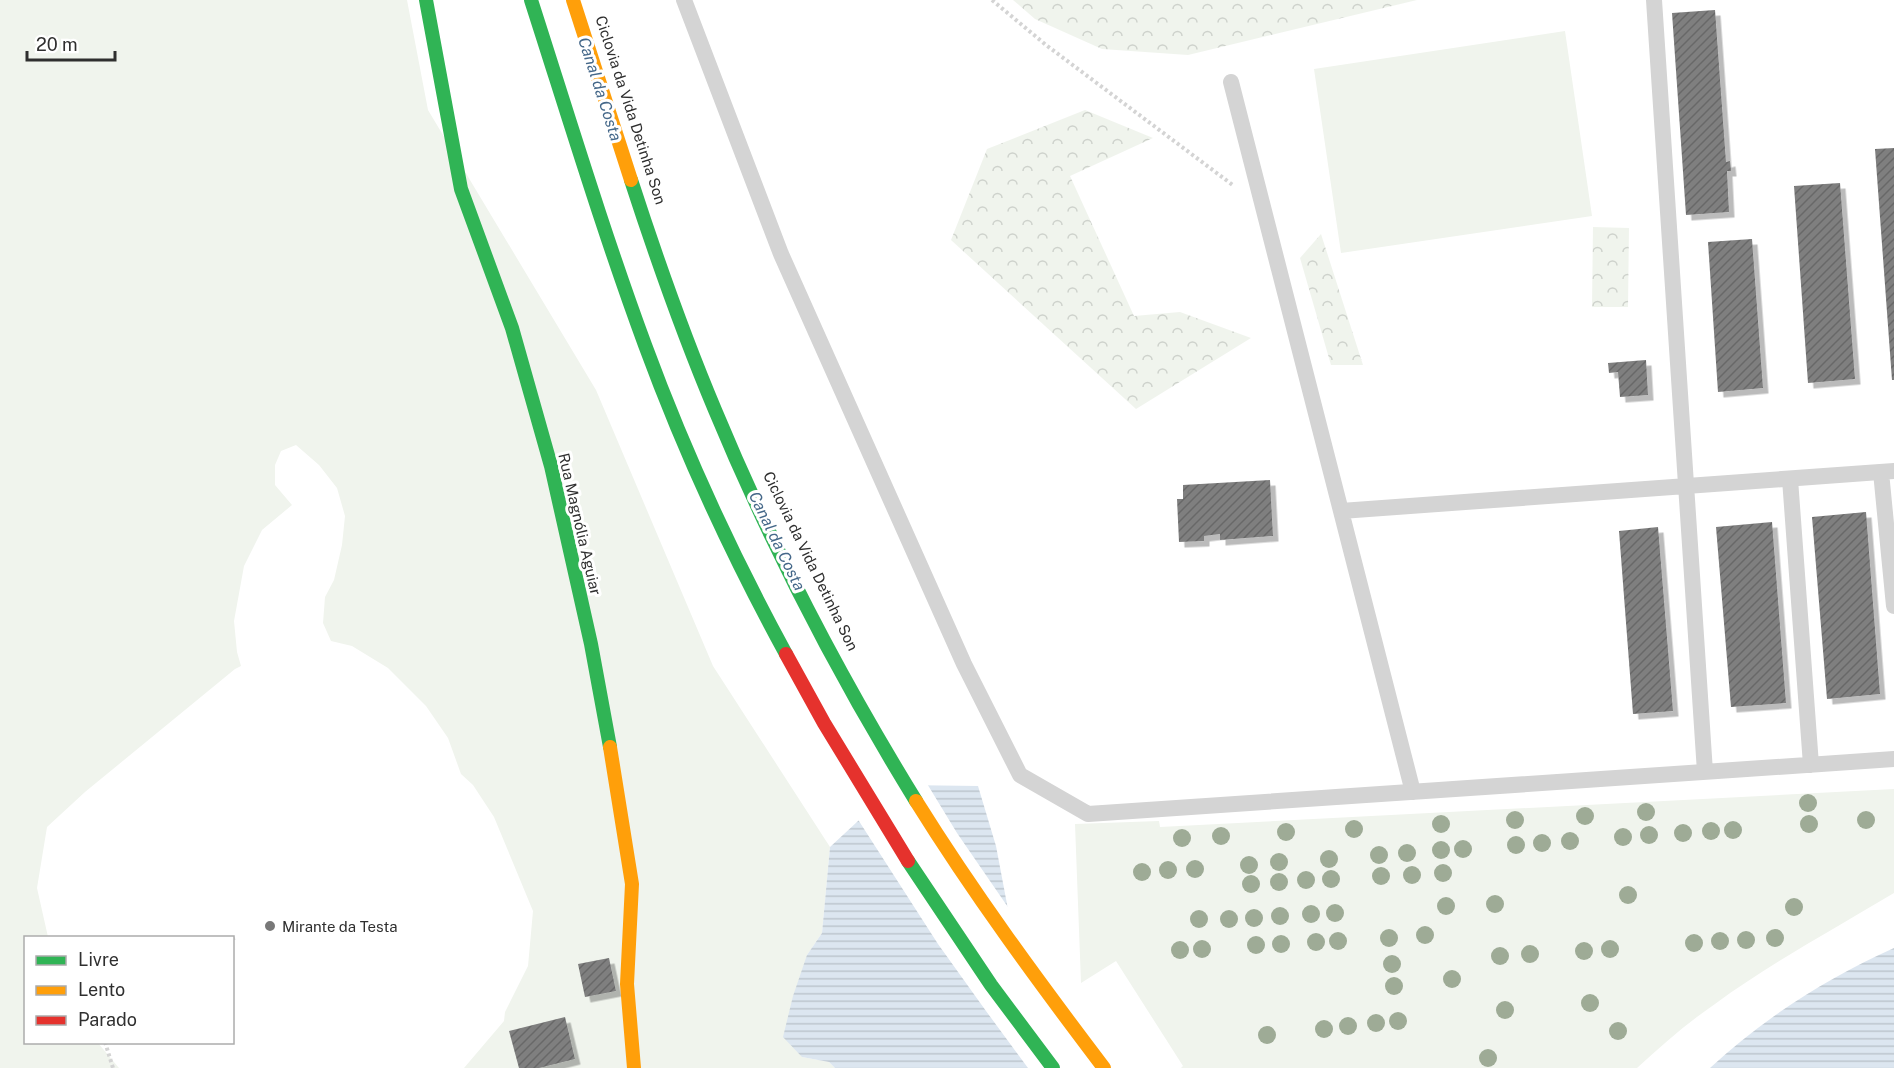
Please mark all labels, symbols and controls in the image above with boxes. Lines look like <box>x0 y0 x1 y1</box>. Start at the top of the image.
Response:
street label: Ciclovia da Vida Detinha Son <box>592 13 670 207</box>
scale bar <box>27 24 116 62</box>
text: 20 m <box>36 34 78 55</box>
water label: Canal da Costa <box>574 35 626 143</box>
street label: Rua Magnólia Aguiar <box>555 451 605 597</box>
street label: Ciclovia da Vida Detinha Son <box>760 469 862 653</box>
water label: Canal da Costa <box>745 488 809 594</box>
place label: Mirante da Testa <box>282 918 398 935</box>
marker: Mirante da Testa <box>263 919 277 933</box>
legend <box>24 936 234 1044</box>
text: Livre <box>78 949 119 970</box>
text: Lento <box>78 979 125 1000</box>
text: Parado <box>78 1009 137 1030</box>

